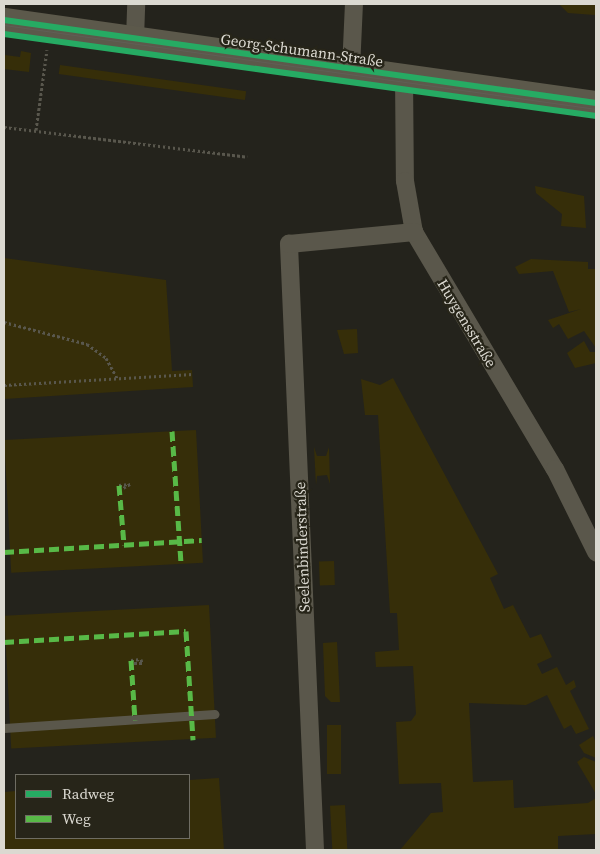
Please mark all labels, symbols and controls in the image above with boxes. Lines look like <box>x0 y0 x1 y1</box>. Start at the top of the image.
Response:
street label: Georg-Schumann-Straße <box>220 30 384 70</box>
street label: Huygensstraße <box>434 276 500 370</box>
street label: Seelenbinderstraße <box>291 482 313 612</box>
legend <box>15 774 190 839</box>
text: Radweg <box>62 783 114 804</box>
text: Weg <box>62 808 91 829</box>

